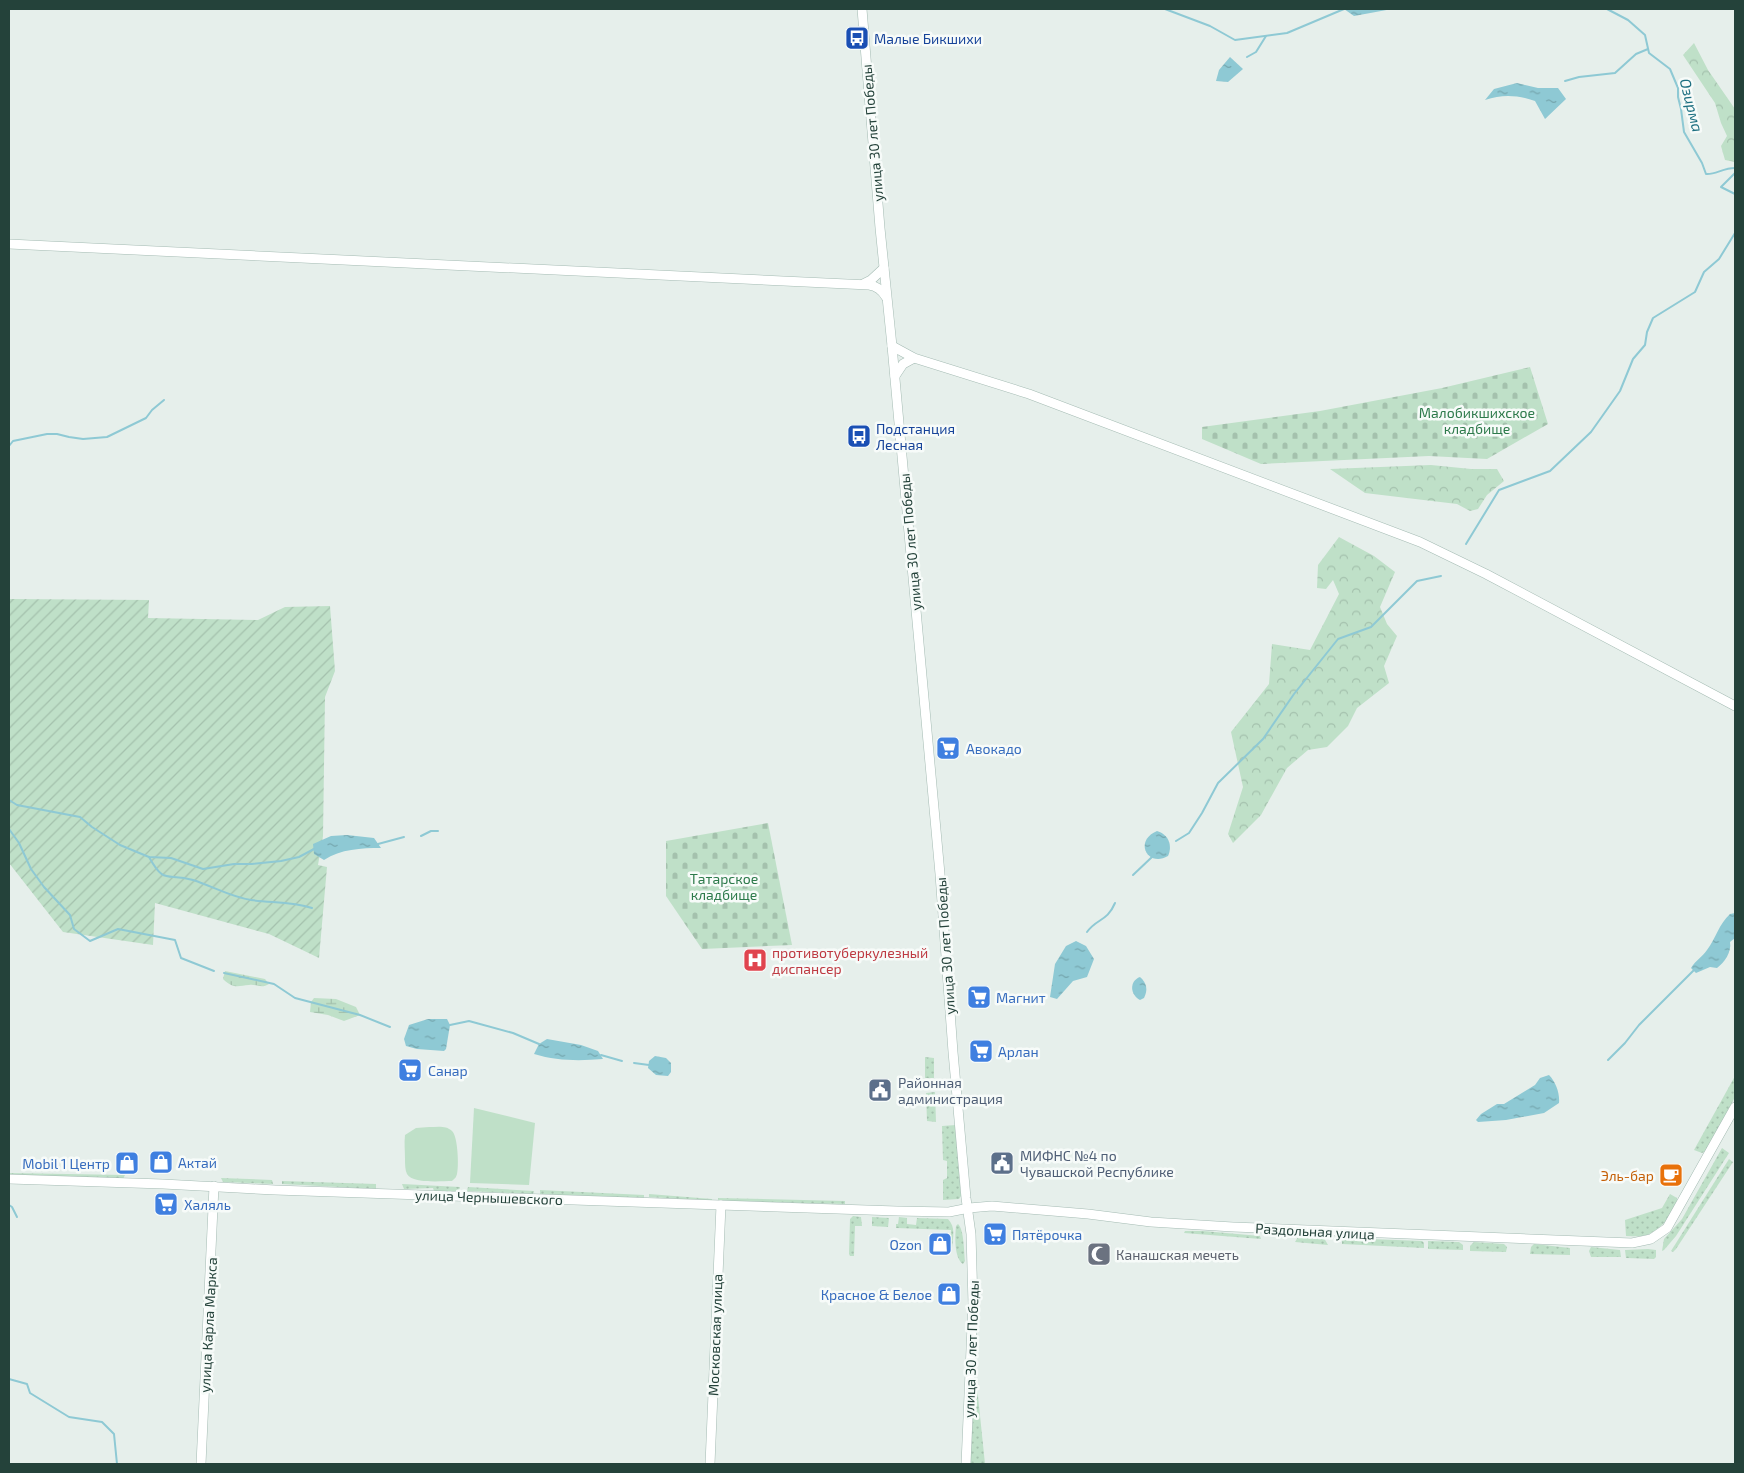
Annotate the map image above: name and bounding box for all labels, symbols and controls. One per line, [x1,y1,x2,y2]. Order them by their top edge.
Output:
bus stop icon: Малые Бикшихи [844,25,870,51]
place label: Малые Бикшихи [874,30,982,47]
street label: улица 30 лет Победы [858,64,886,202]
water label: Озирма [1677,76,1707,134]
park label: Малобикшихское кладбище [1419,404,1535,437]
place label: Подстанция Лесная [876,420,955,453]
bus stop icon: Подстанция Лесная [846,423,872,449]
street label: улица 30 лет Победы [896,473,924,611]
supermarket icon: Авокадо [935,735,961,761]
place label: Авокадо [966,740,1022,757]
park label: Татарское кладбище [690,870,758,903]
street label: улица 30 лет Победы [932,877,958,1015]
place label: противотуберкулезный диспансер [772,944,928,977]
hospital icon: противотуберкулезный диспансер [742,947,768,973]
supermarket icon: Магнит [966,984,992,1010]
place label: Магнит [996,989,1046,1006]
supermarket icon: Арлан [968,1038,994,1064]
place label: Арлан [998,1043,1039,1060]
supermarket icon: Санар [397,1057,423,1083]
place label: Санар [428,1062,468,1079]
place label: Районная администрация [898,1074,1003,1107]
public building icon: Районная администрация [867,1077,893,1103]
place label: МИФНС №4 по Чувашской Республике [1020,1147,1174,1180]
shop icon: Актай [148,1149,174,1175]
shop icon: Mobil 1 Центр [114,1150,140,1176]
public building icon: МИФНС №4 по Чувашской Республике [989,1150,1015,1176]
place label: Актай [178,1154,217,1171]
place label: Mobil 1 Центр [22,1155,110,1172]
cafe icon: Эль-бар [1658,1162,1684,1188]
place label: Эль-бар [1601,1167,1654,1184]
street label: улица Чернышевского [415,1186,563,1208]
supermarket icon: Халяль [153,1191,179,1217]
place label: Халяль [184,1196,231,1213]
street label: Раздольная улица [1255,1219,1375,1243]
supermarket icon: Пятёрочка [982,1221,1008,1247]
place label: Пятёрочка [1012,1226,1082,1243]
shop icon: Ozon [927,1231,953,1257]
place label: Ozon [889,1236,922,1253]
mosque icon: Канашская мечеть [1086,1241,1112,1267]
place label: Канашская мечеть [1116,1246,1239,1263]
street label: улица Карла Маркса [196,1257,220,1393]
street label: Московская улица [704,1274,726,1396]
street label: улица 30 лет Победы [960,1280,982,1418]
shop icon: Красное & Белое [936,1281,962,1307]
place label: Красное & Белое [821,1286,932,1303]

